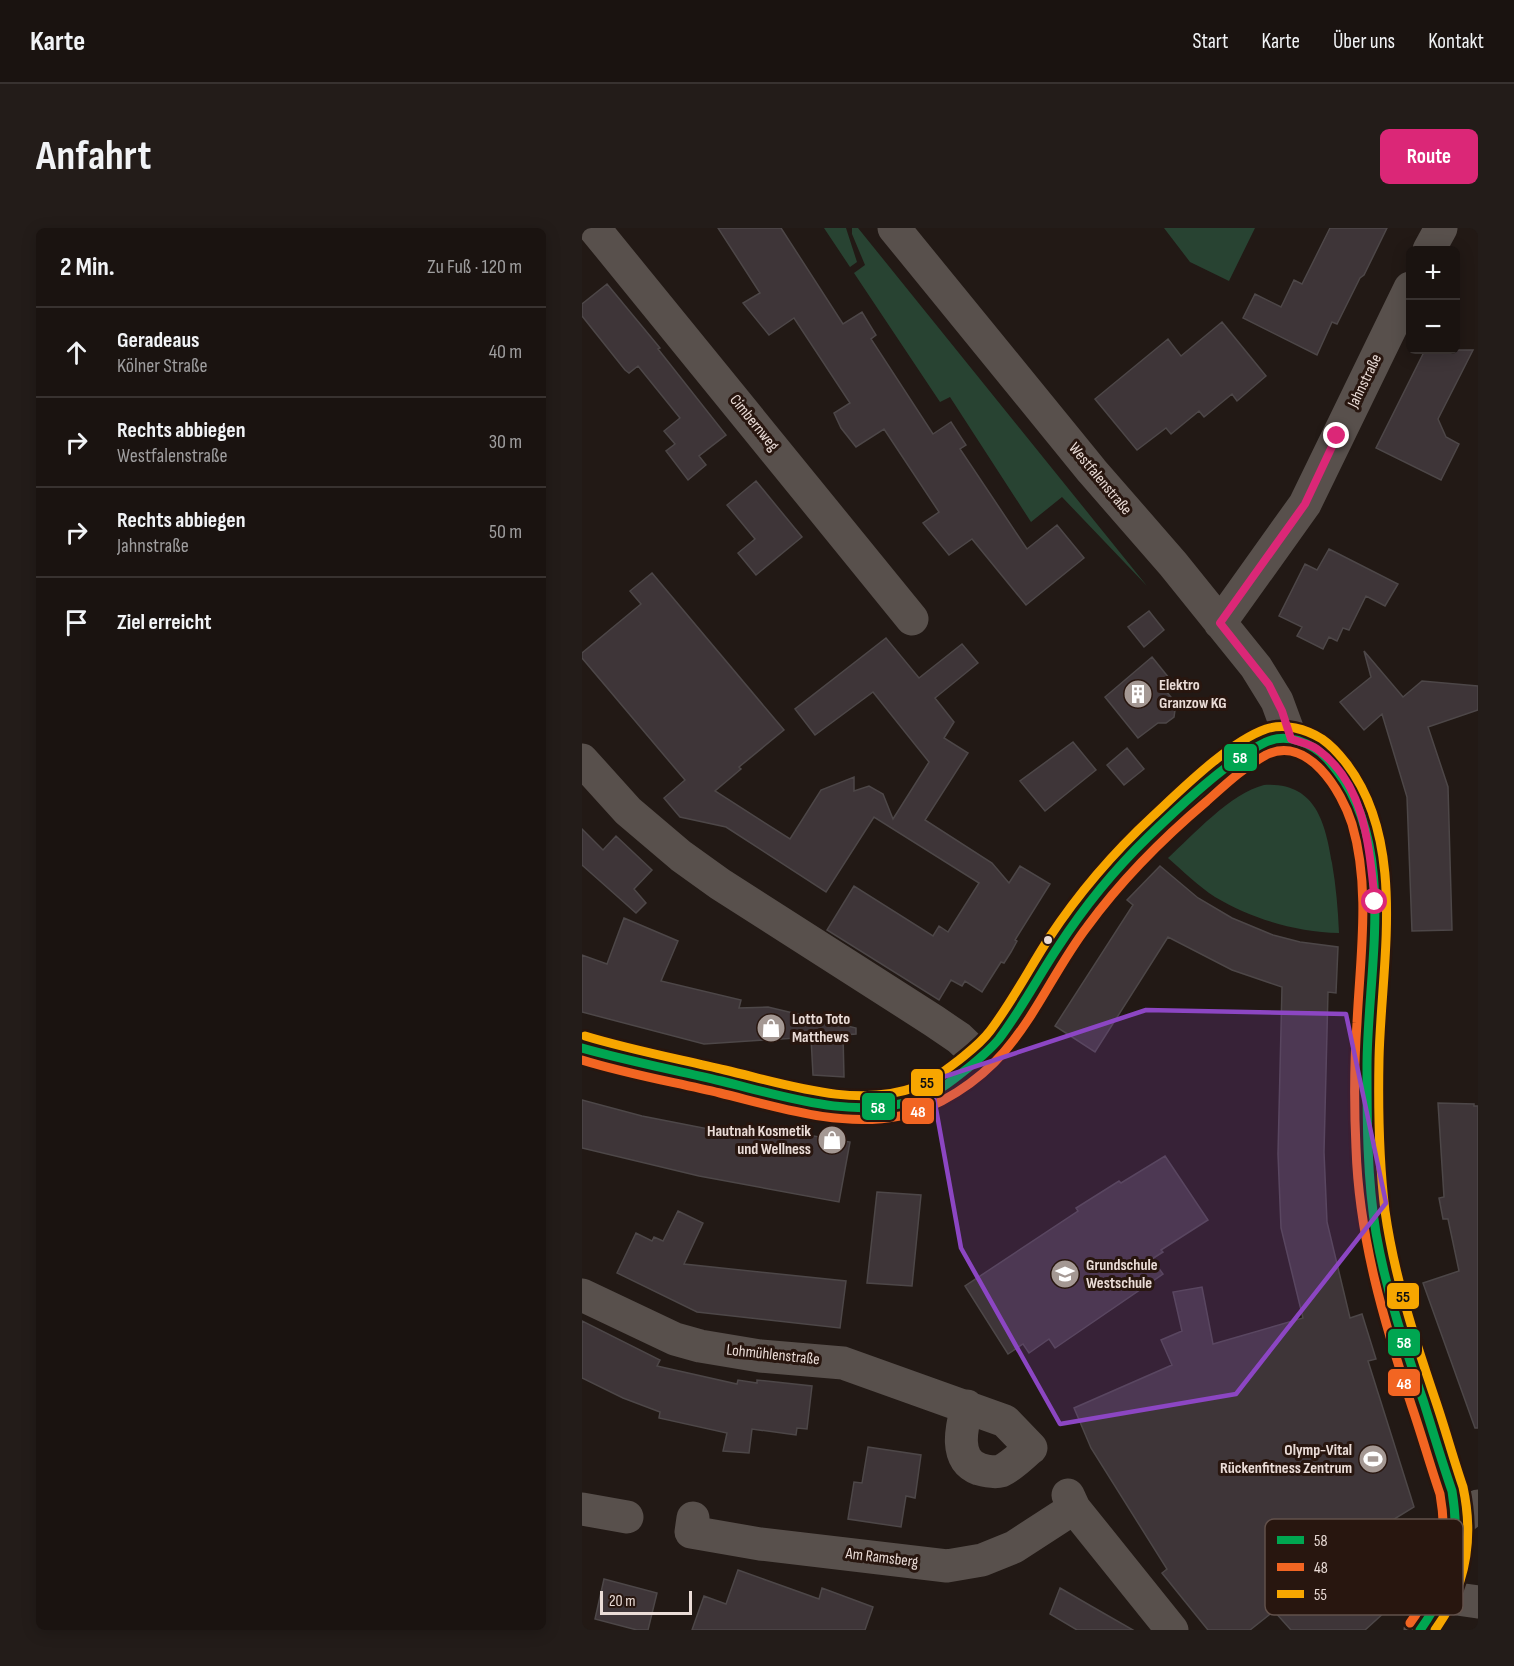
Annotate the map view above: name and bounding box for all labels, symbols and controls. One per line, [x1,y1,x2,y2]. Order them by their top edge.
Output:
text: Karte [30,25,85,58]
text: Start [1192,29,1229,54]
text: Karte [1262,29,1300,54]
text: Über uns [1333,29,1395,54]
text: Kontakt [1428,29,1484,54]
button: Route [1380,129,1478,184]
text: Anfahrt [36,131,151,182]
map controls [1406,246,1460,354]
button: + [1406,246,1460,300]
text: 2 Min. [60,252,115,283]
text: Zu Fuß · 120 m [427,255,522,279]
button: − [1406,300,1460,354]
text: Geradeaus [117,327,200,354]
icon: ahead [60,336,93,369]
text: 40 m [489,340,522,364]
street label: Jahnstraße [1343,351,1386,412]
text: Kölner Straße [117,354,207,378]
street label: Cimbernweg [725,391,783,455]
text: Rechts abbiegen [117,417,246,444]
route end [1323,422,1349,448]
icon: right [60,426,93,459]
text: 30 m [489,430,522,454]
street label: Westfalenstraße [1064,439,1136,519]
text: Westfalenstraße [117,444,227,468]
text: Rechts abbiegen [117,507,246,534]
icon: right [60,516,93,549]
text: 50 m [489,520,522,544]
text: Jahnstraße [117,534,189,558]
icon: arrive [60,606,93,639]
text: Ziel erreicht [117,609,212,636]
place label: Elektro Granzow KG [1159,676,1227,713]
building icon: Elektro Granzow KG [1122,678,1154,710]
line badge: 58 [1223,743,1258,772]
text: 58 [1233,749,1248,768]
route start [1361,888,1387,914]
unlabelled marker [1042,934,1054,946]
place label: Lotto Toto Matthews [792,1010,850,1047]
shop icon: Lotto Toto Matthews [755,1012,787,1044]
line badge: 55 [910,1068,944,1097]
text: 55 [920,1074,934,1093]
line badge: 58 [861,1092,896,1121]
line badge: 48 [901,1097,935,1125]
text: 58 [871,1099,886,1118]
text: 48 [910,1103,926,1122]
place label: Hautnah Kosmetik und Wellness [707,1122,811,1159]
shop icon: Hautnah Kosmetik und Wellness [816,1124,848,1156]
place label: Grundschule Westschule [1086,1256,1158,1293]
school or university icon: Grundschule Westschule [1049,1258,1081,1290]
line badge: 55 [1386,1282,1420,1310]
text: 55 [1396,1288,1410,1307]
line badge: 58 [1387,1328,1421,1357]
text: 58 [1397,1334,1412,1353]
street label: Lohmühlenstraße [725,1341,821,1369]
line badge: 48 [1387,1368,1421,1397]
text: 48 [1396,1375,1412,1394]
place label: Olymp-Vital Rückenfitness Zentrum [1220,1441,1352,1478]
sports icon: Olymp-Vital Rückenfitness Zentrum [1357,1443,1389,1475]
legend [1265,1519,1463,1615]
text: 58 [1314,1532,1327,1551]
street label: Am Ramsberg [844,1544,919,1572]
text: 48 [1314,1559,1328,1578]
text: 55 [1314,1586,1327,1605]
scale bar [600,1588,692,1616]
text: 20 m [609,1592,636,1611]

